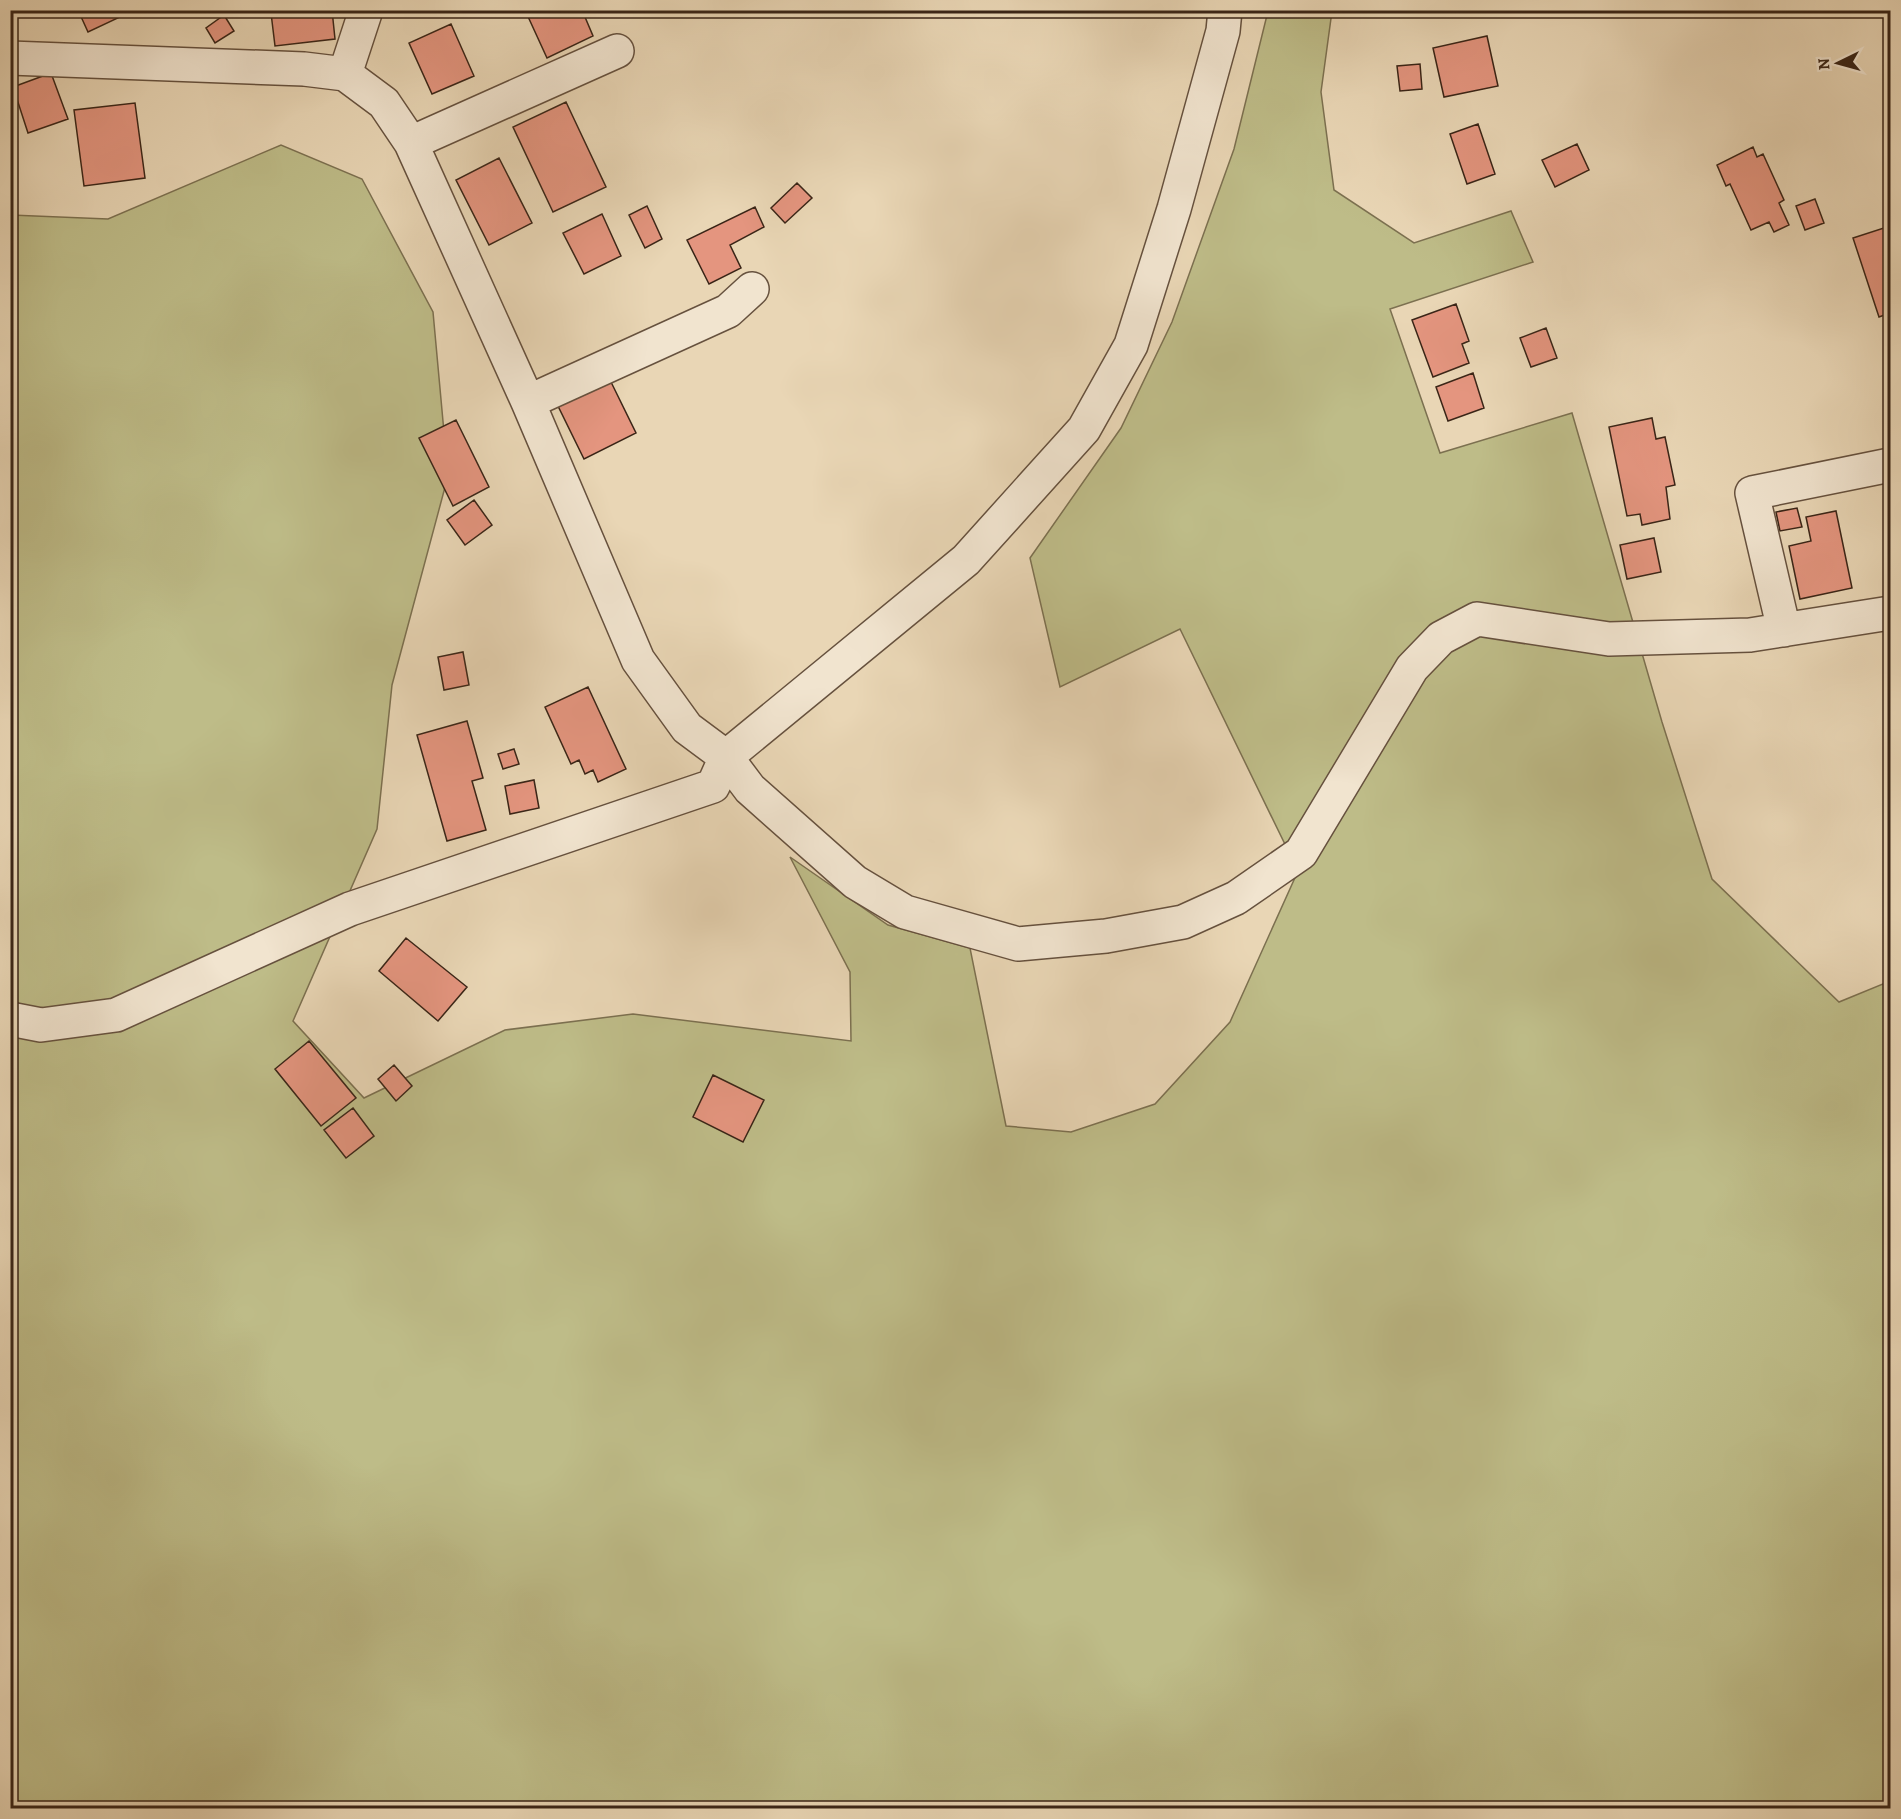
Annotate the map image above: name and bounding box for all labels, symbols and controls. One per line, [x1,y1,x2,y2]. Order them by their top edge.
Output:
north arrow [1808,33,1868,93]
text: N [1813,57,1836,71]

